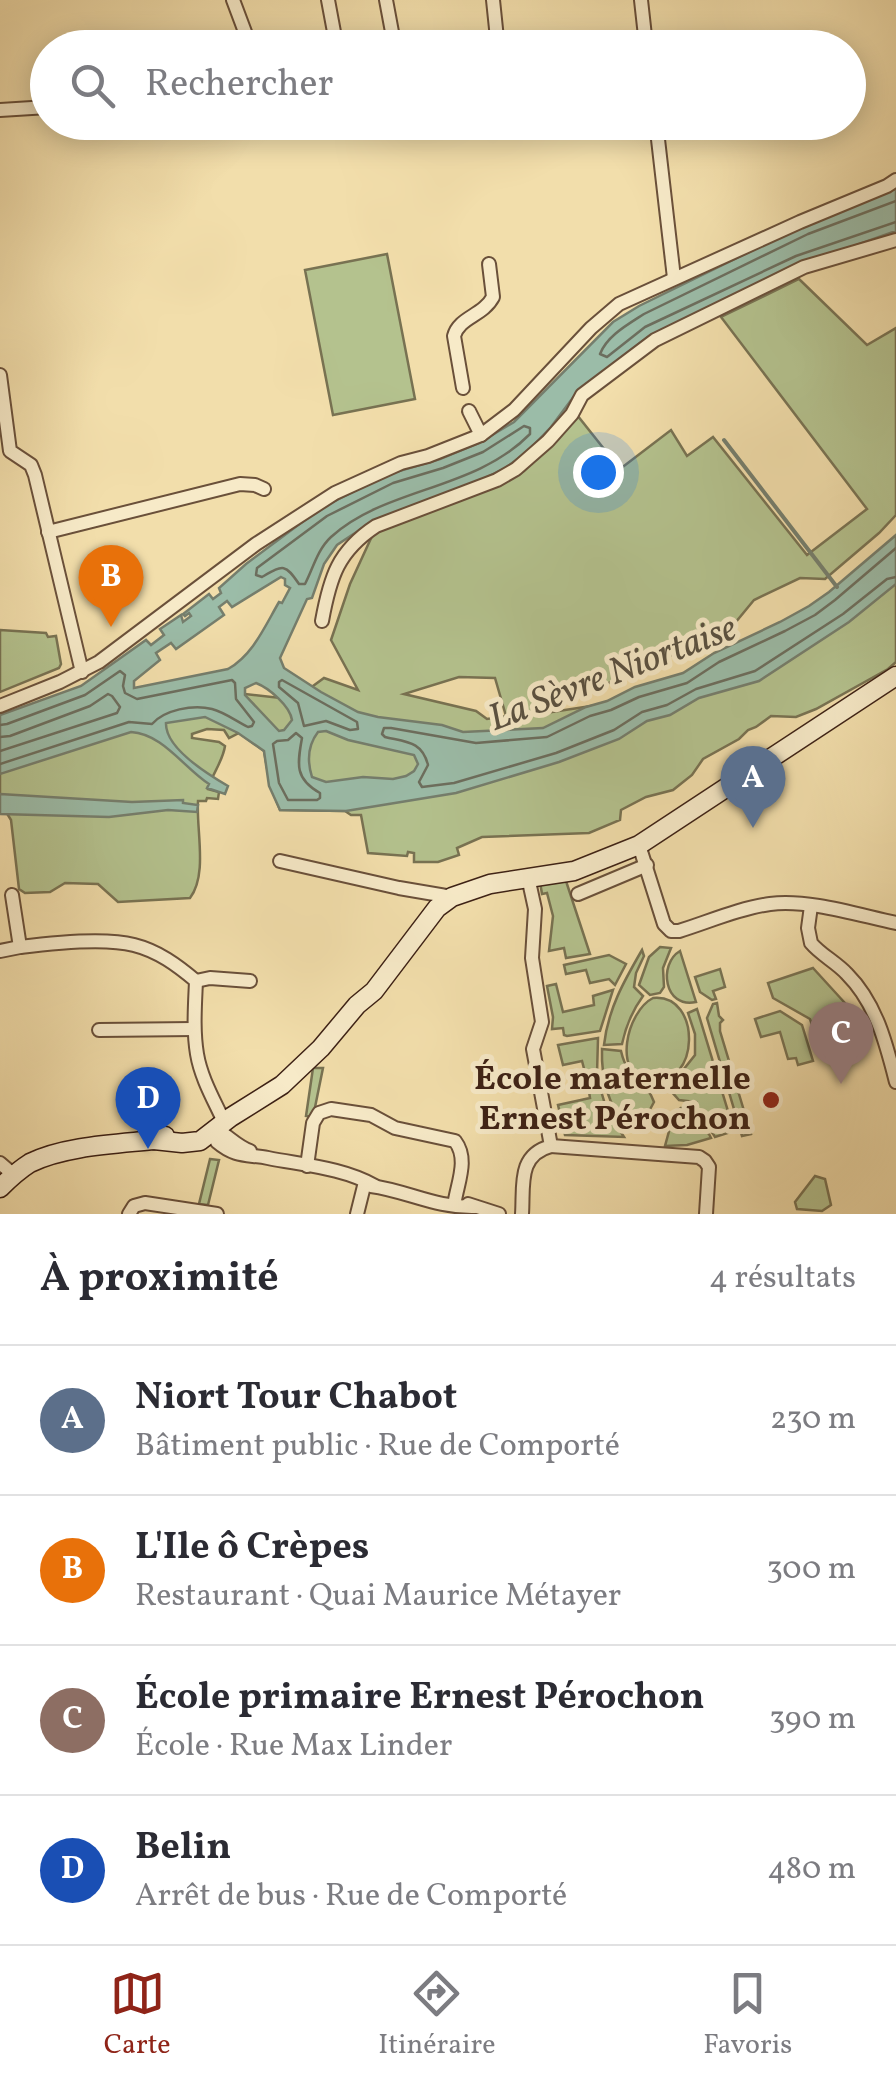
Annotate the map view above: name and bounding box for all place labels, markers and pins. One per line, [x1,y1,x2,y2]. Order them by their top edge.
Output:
pin: B [78,544,144,627]
pin: A [720,746,786,828]
pin: C [808,1002,874,1084]
place label: École maternelle Ernest Pérochon [474,1056,751,1144]
pin: D [116,1066,180,1149]
marker: École maternelle Ernest Pérochon [760,1089,782,1111]

